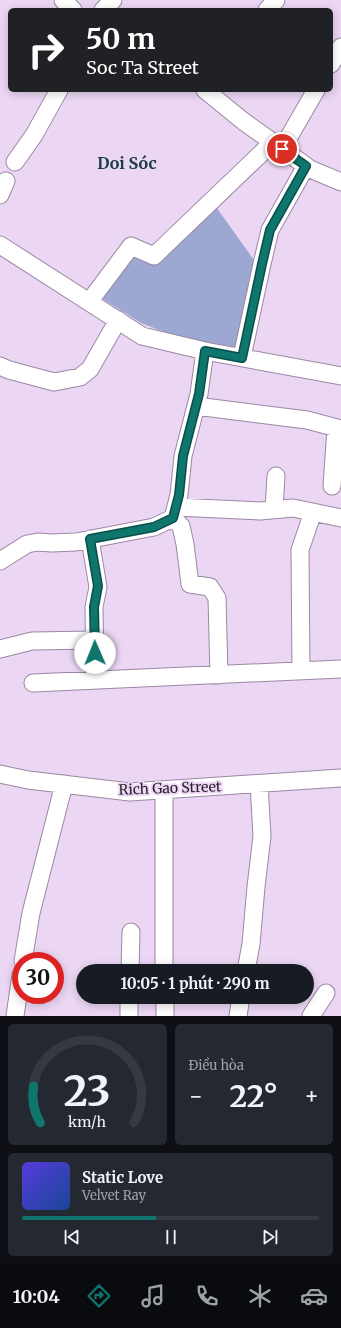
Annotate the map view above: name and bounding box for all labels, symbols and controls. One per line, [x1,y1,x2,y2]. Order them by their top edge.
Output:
text: 50 m [86,21,155,57]
icon: right [20,24,72,76]
text: Soc Ta Street [86,56,199,79]
pin [265,132,299,166]
icon: arrive [271,138,293,160]
district label: Doi Sóc [97,153,157,173]
position arrow [74,632,116,674]
street label: Rich Gao Street [118,777,222,799]
speed limit sign: 30 [12,952,64,1004]
text: 10:05 · 1 phút · 290 m [121,974,270,993]
text: Điều hòa [189,1057,244,1074]
text: 23 [64,1064,111,1116]
text: 22° [229,1077,278,1115]
text: − [189,1082,203,1110]
text: + [304,1082,319,1110]
text: km/h [68,1112,107,1130]
text: Static Love [82,1168,163,1187]
text: Velvet Ray [82,1187,146,1204]
icon: previous [61,1226,83,1248]
icon: pause [160,1226,182,1248]
icon: next [259,1226,281,1248]
icon: directions [85,1282,113,1310]
icon: music [139,1282,167,1310]
icon: phone [193,1282,221,1310]
icon: climate [246,1282,274,1310]
icon: car [300,1282,328,1310]
text: 10:04 [13,1285,60,1308]

